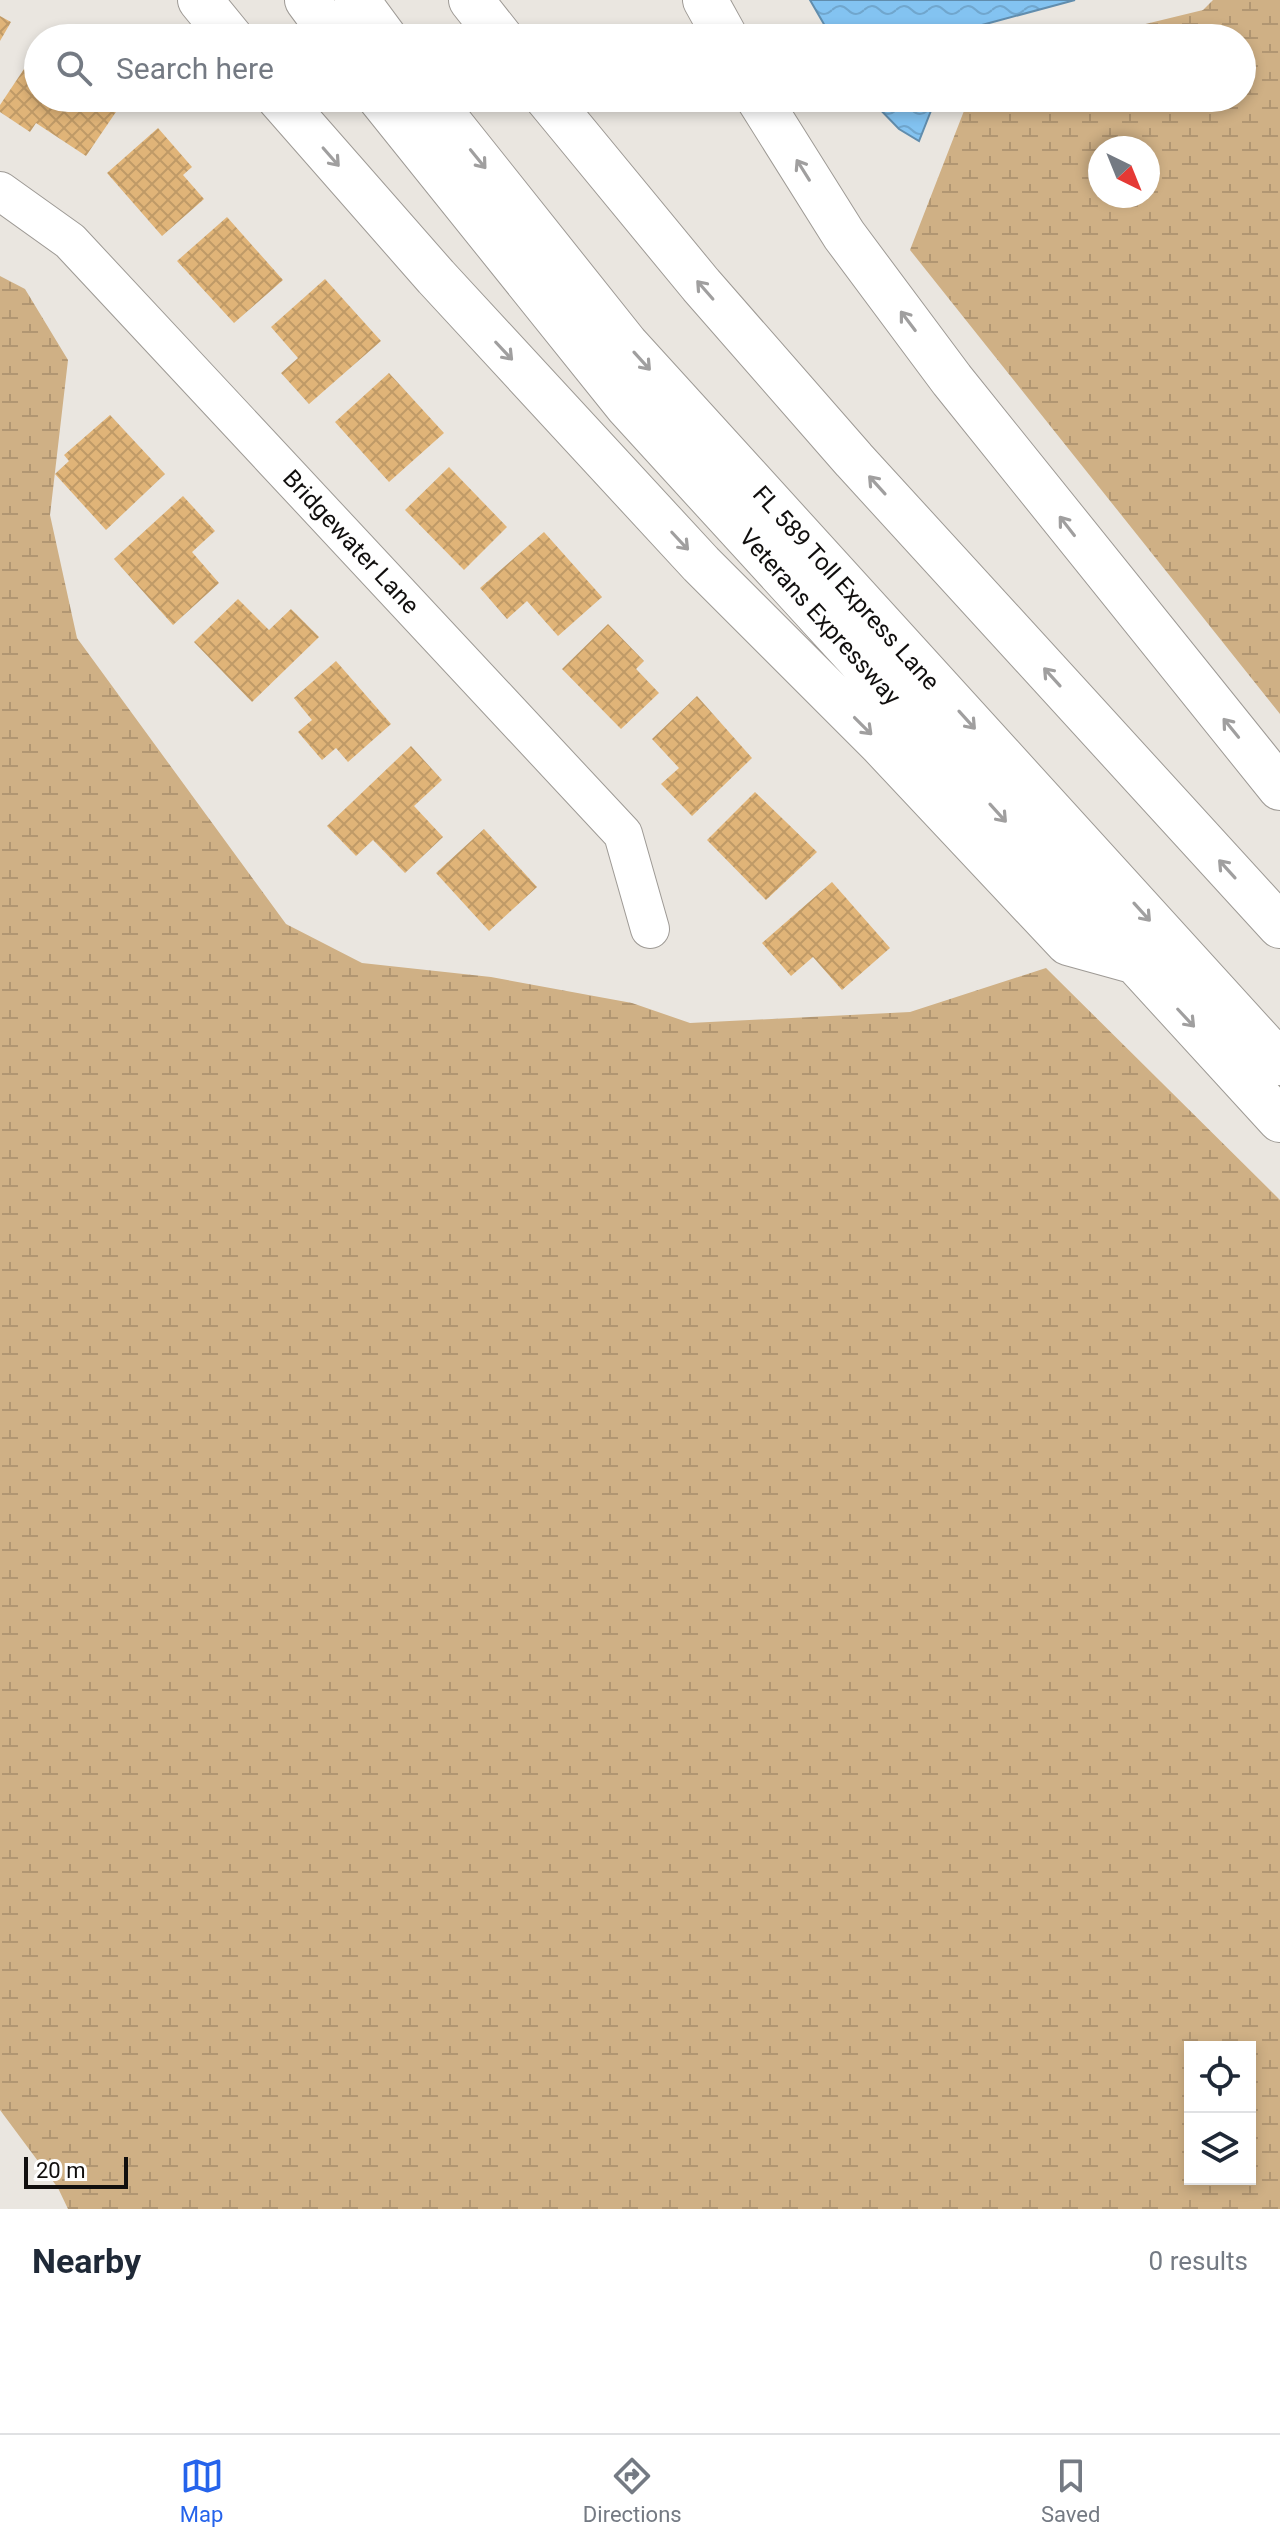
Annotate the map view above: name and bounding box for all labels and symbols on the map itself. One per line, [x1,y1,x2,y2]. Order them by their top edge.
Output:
north arrow [1088,136,1160,208]
one-way arrow [321,146,339,166]
one-way arrow [469,148,487,169]
one-way arrow [794,159,811,181]
one-way arrow [696,280,714,300]
one-way arrow [899,310,916,332]
one-way arrow [494,341,513,361]
one-way arrow [633,351,651,371]
street label: Bridgewater Lane [277,464,425,620]
one-way arrow [867,475,886,495]
street label: FL 589 Toll Express Lane [747,480,945,696]
one-way arrow [1058,516,1076,537]
street label: Veterans Expressway [734,523,907,711]
one-way arrow [671,531,689,551]
one-way arrow [1044,667,1062,687]
one-way arrow [957,710,976,730]
one-way arrow [853,717,873,736]
one-way arrow [1222,718,1240,739]
one-way arrow [989,803,1008,823]
one-way arrow [1219,859,1237,879]
one-way arrow [1133,902,1152,922]
one-way arrow [1177,1008,1196,1028]
scale bar [24,2153,128,2189]

